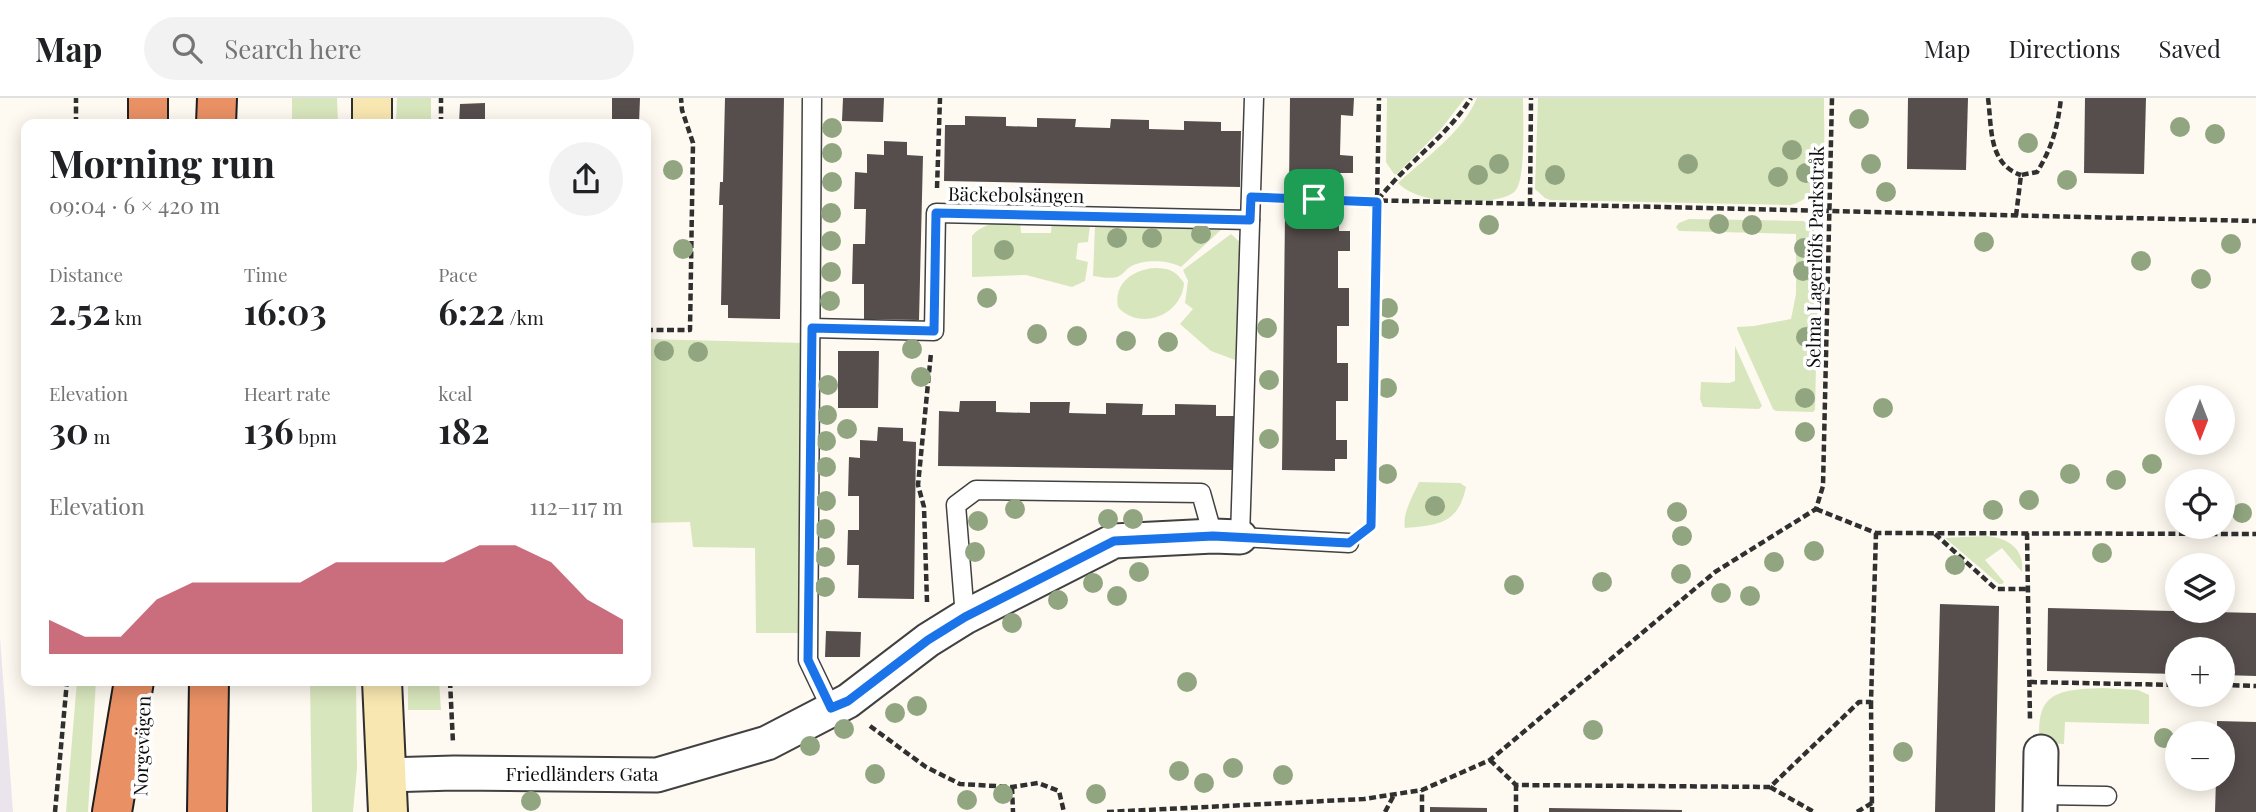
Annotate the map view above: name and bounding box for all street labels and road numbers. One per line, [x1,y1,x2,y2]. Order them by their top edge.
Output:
street label: Selma Lagerlöfs Parkstråk [1799,145,1829,368]
street label: Bäckebolsängen [948,180,1085,208]
street label: Norgevägen [126,695,156,797]
street label: Friedländers Gata [506,760,659,786]

